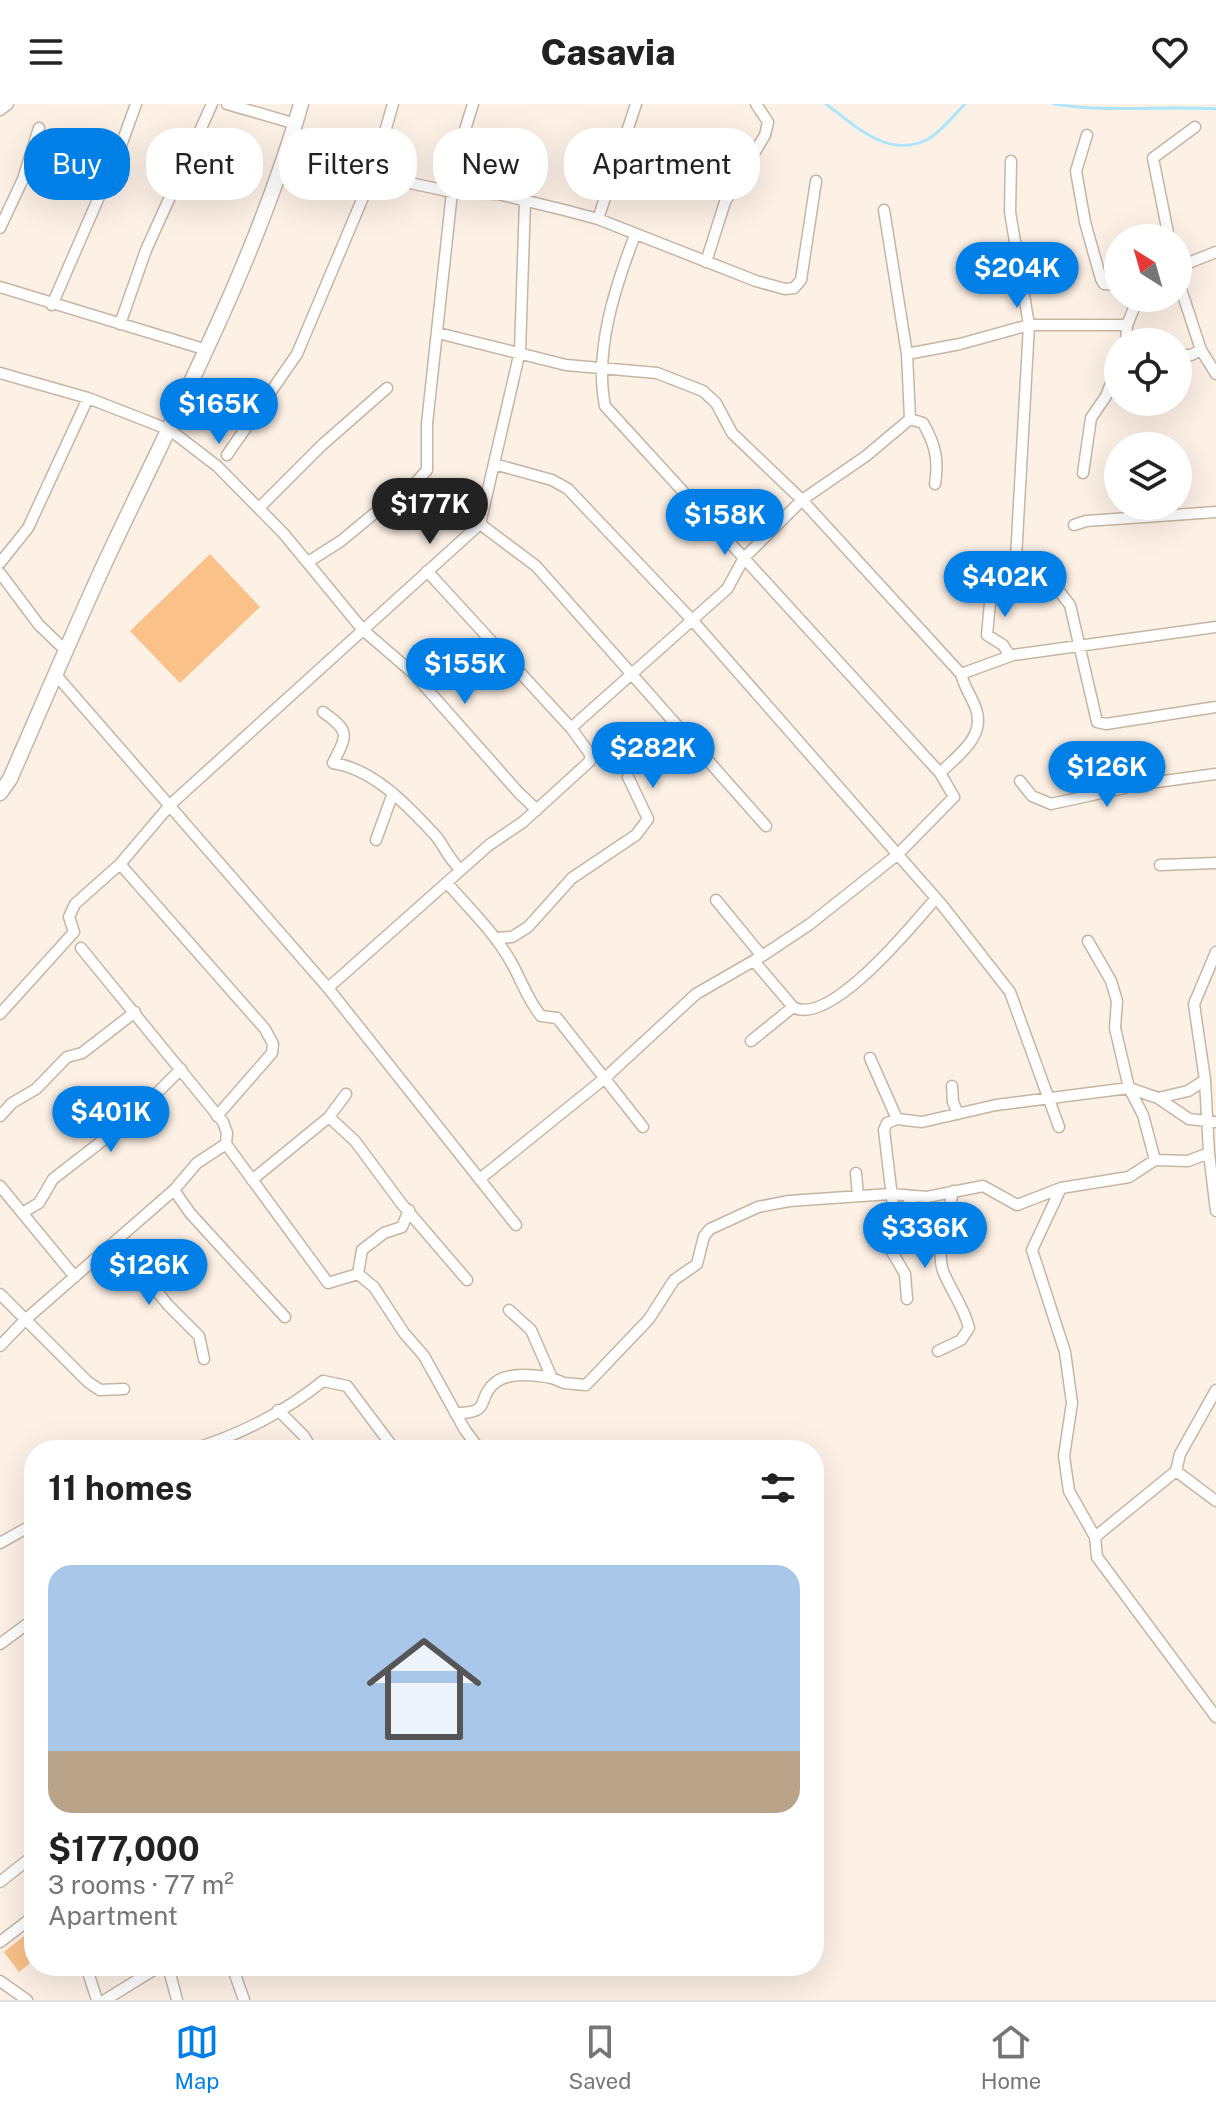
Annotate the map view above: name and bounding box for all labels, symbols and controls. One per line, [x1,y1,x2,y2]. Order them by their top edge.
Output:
icon: menu [24,30,68,74]
icon: heart [1148,30,1192,74]
text: Casavia [540,31,676,73]
chip: Buy [24,128,130,200]
chip: Rent [146,128,263,200]
chip: Filters [279,128,417,200]
chip: New [433,128,548,200]
chip: Apartment [564,128,760,200]
north arrow [1104,224,1192,312]
map controls [1104,224,1192,520]
pin: $204K [961,242,1073,310]
text: $204K [974,252,1060,283]
button: locate [1104,328,1192,416]
pin: $165K [163,378,275,446]
text: $165K [178,388,260,419]
button: layers [1104,432,1192,520]
pin: $177K [374,478,486,546]
text: $177K [390,488,470,519]
pin: $158K [669,489,781,557]
text: $158K [684,499,766,530]
pin: $402K [949,551,1061,619]
text: $402K [962,561,1048,592]
pin: $155K [409,638,521,706]
text: $155K [424,648,506,679]
pin: $282K [597,722,709,790]
text: $282K [610,732,696,763]
pin: $126K [1051,741,1163,809]
text: $126K [1066,751,1148,782]
pin: $401K [55,1086,167,1154]
text: $401K [70,1096,152,1127]
pin: $336K [869,1202,981,1270]
text: $336K [881,1212,969,1243]
pin: $126K [93,1239,205,1307]
text: $126K [108,1249,190,1280]
icon: filters [756,1466,800,1510]
text: 11 homes [48,1468,192,1508]
icon: home [352,1617,496,1761]
text: $177,000 [48,1829,200,1869]
text: 3 rooms · 77 m² [48,1869,234,1900]
text: Apartment [48,1900,178,1931]
tab: Map [175,2020,219,2094]
tab: Saved [569,2020,631,2094]
tab: Home [981,2020,1041,2094]

